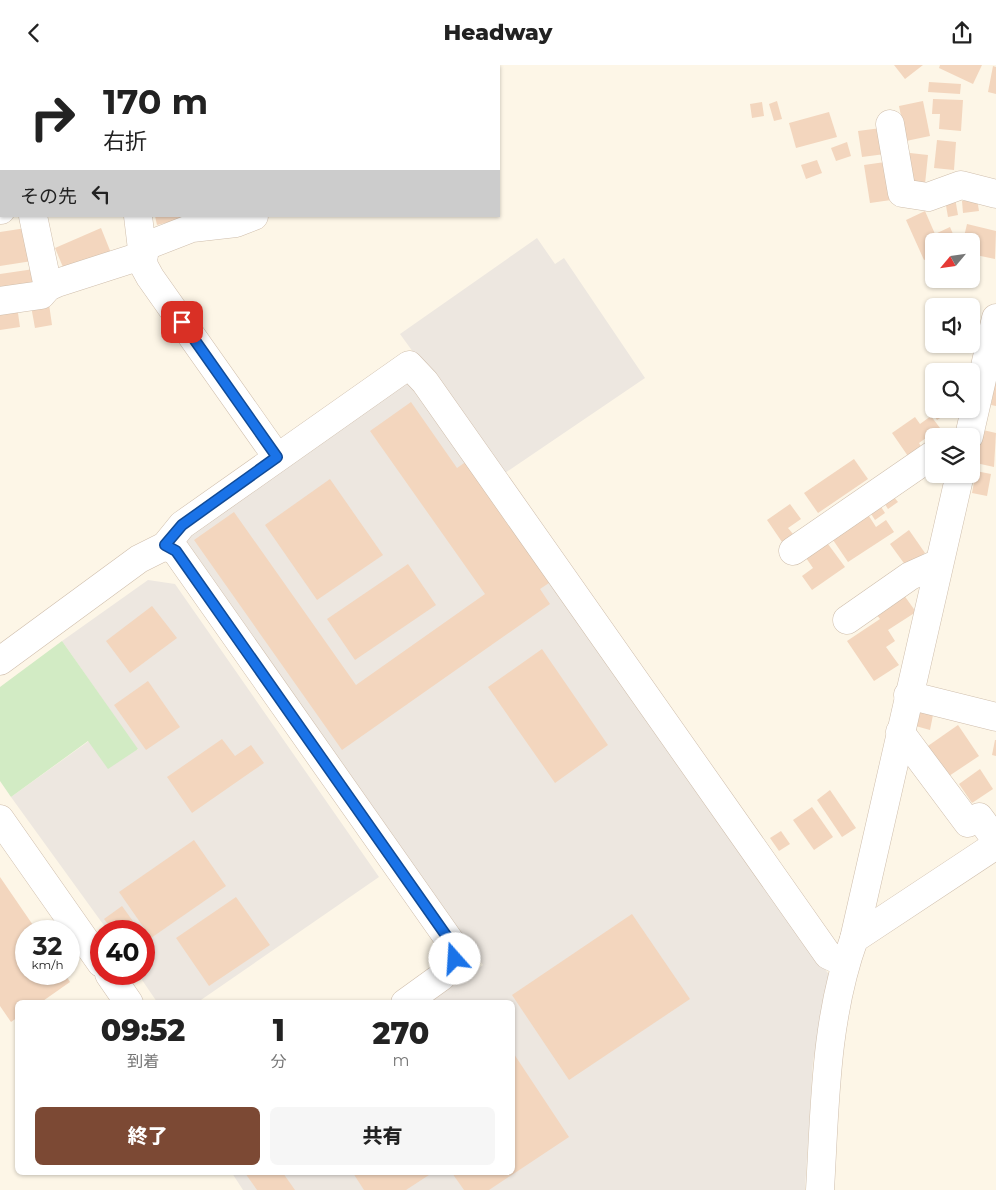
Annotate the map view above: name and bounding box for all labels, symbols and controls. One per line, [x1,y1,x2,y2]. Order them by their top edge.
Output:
icon: back [20,19,48,47]
text: Headway [444,19,552,46]
icon: share [948,19,976,47]
text: 170 m [103,80,208,123]
icon: right [20,85,85,150]
text: 右折 [103,128,147,155]
icon: left [87,180,115,208]
text: その先 [20,185,77,208]
north arrow [925,233,980,287]
map controls [925,233,980,483]
button: sound [925,298,980,353]
pin [161,301,203,343]
icon: arrive [168,308,196,336]
button: search [925,363,980,418]
button: layers [925,428,980,483]
speed limit sign: 40 [90,920,155,985]
text: 32 [33,931,62,961]
position arrow [428,932,480,984]
text: km/h [31,957,64,972]
text: 09:52 [101,1012,185,1049]
text: 1 [273,1012,285,1049]
text: 270 [372,1015,429,1052]
text: m [392,1051,409,1070]
text: 到着 [127,1052,159,1071]
text: 分 [271,1052,287,1071]
button: 終了 [35,1107,260,1165]
button: 共有 [270,1107,495,1165]

